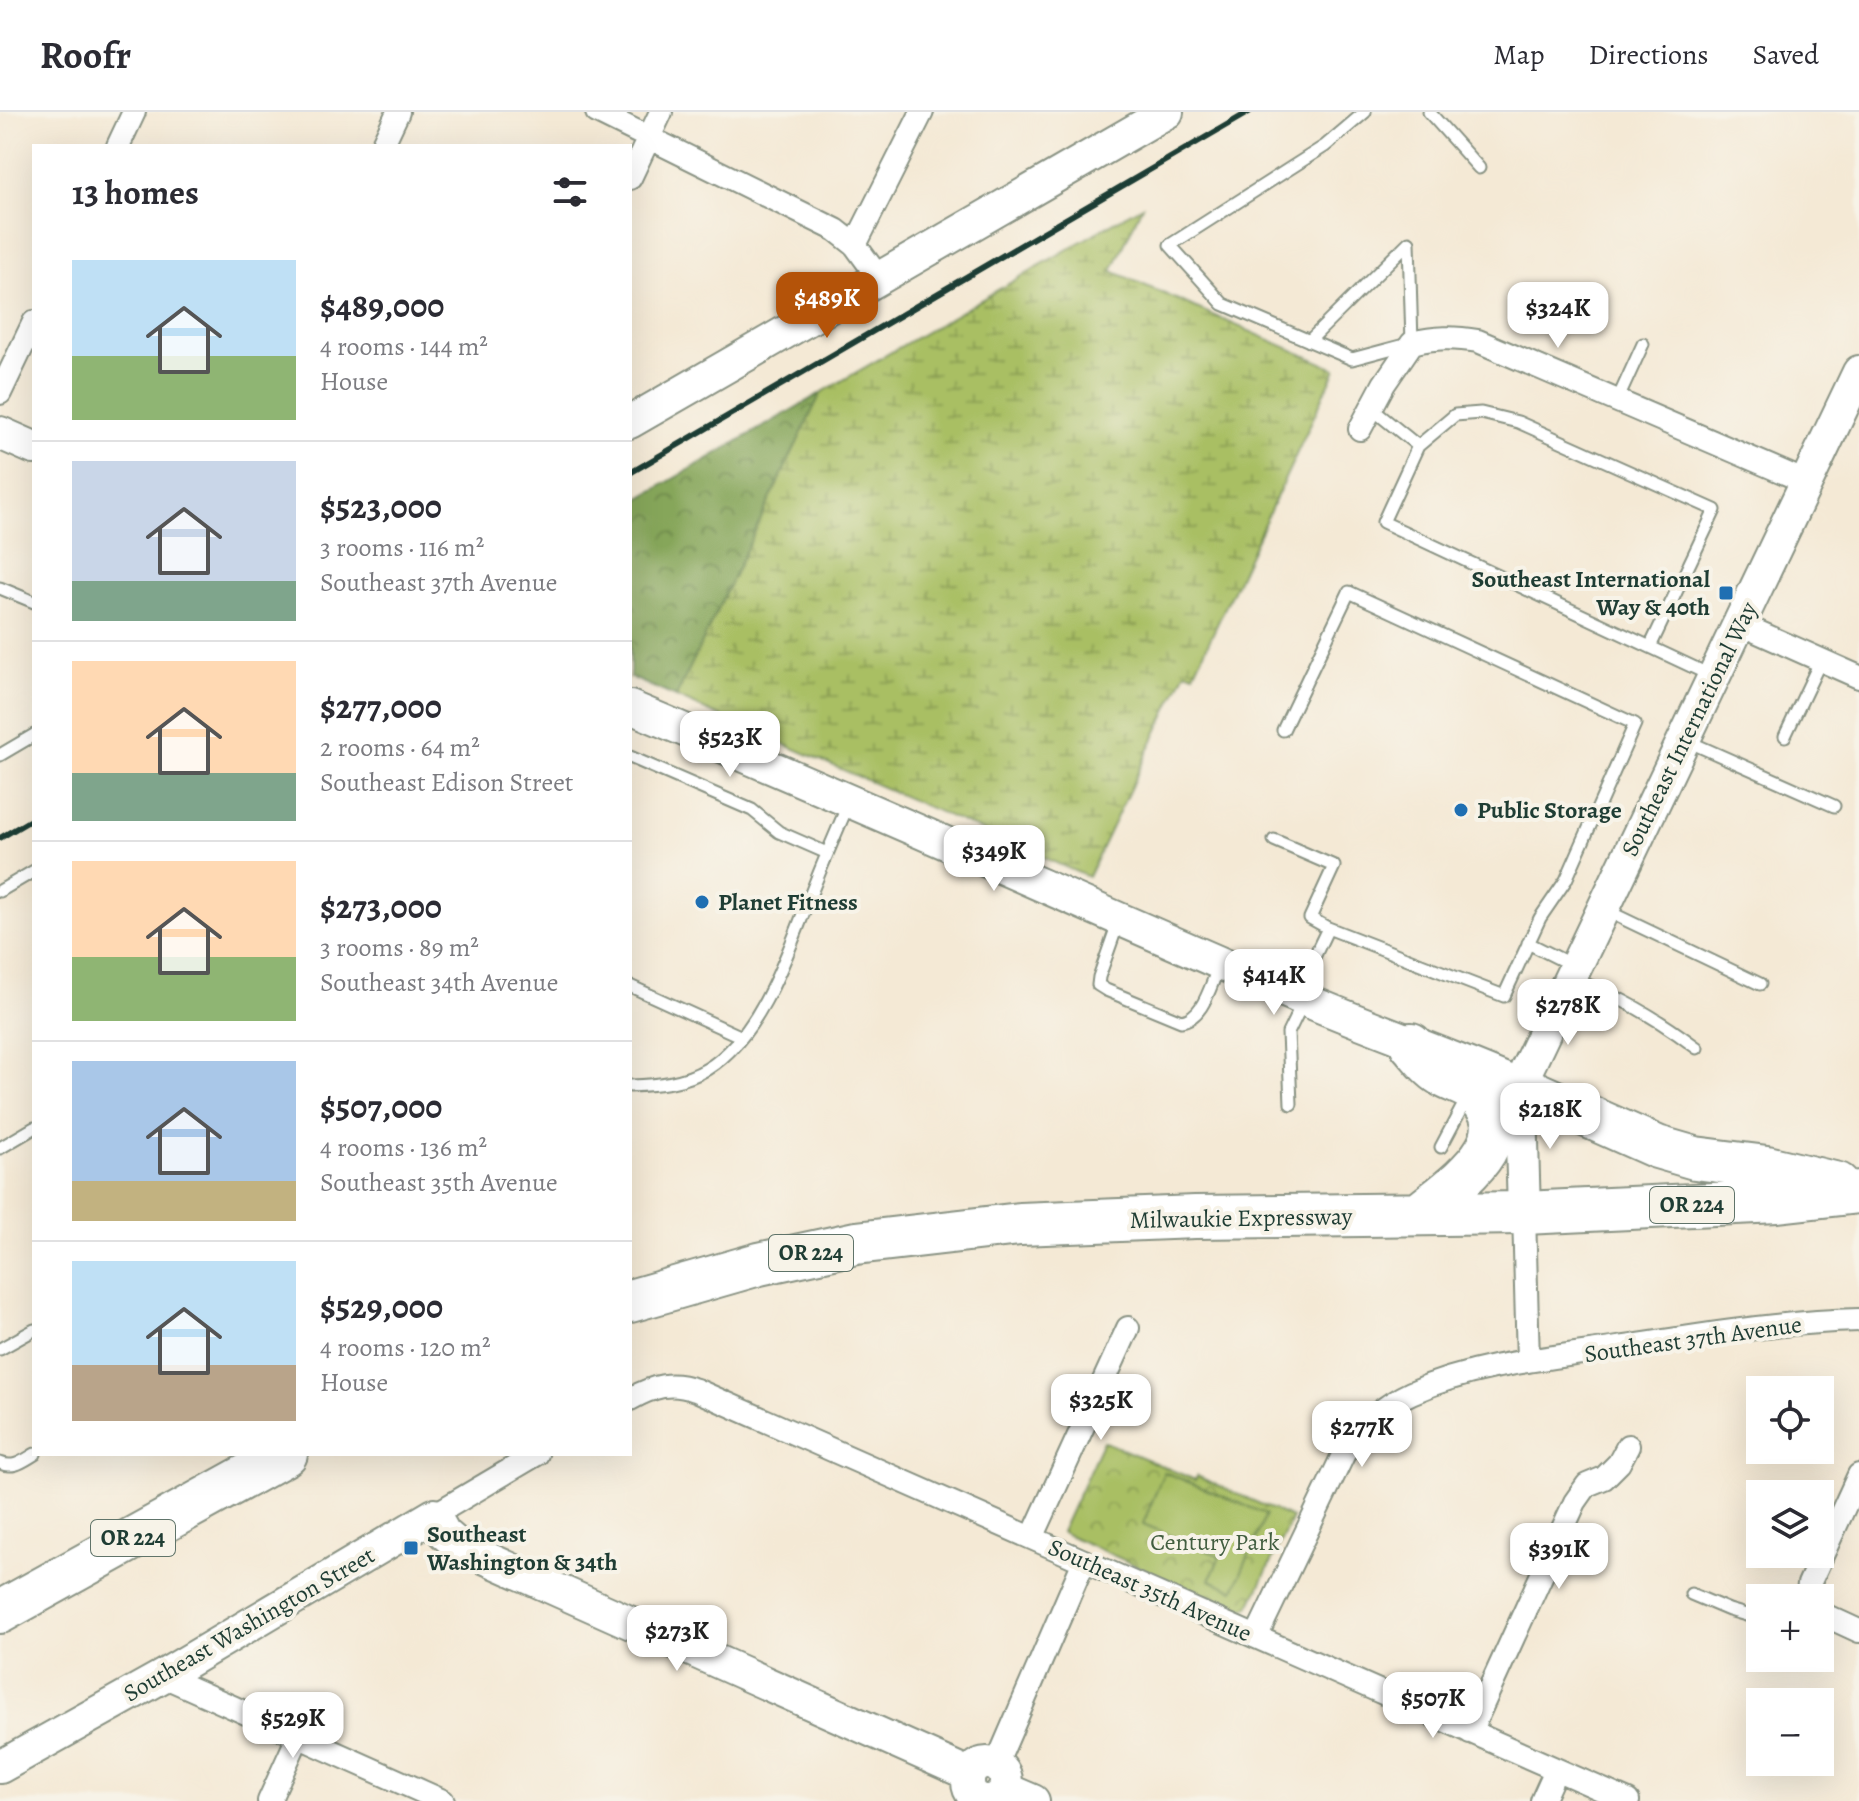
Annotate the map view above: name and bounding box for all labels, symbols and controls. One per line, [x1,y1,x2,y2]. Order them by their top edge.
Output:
text: Roofr [40,29,131,81]
text: Map [1493,36,1544,74]
text: Directions [1588,36,1709,74]
text: Saved [1753,36,1819,74]
text: 13 homes [72,169,199,216]
icon: filters [548,170,592,214]
pin: $489K [771,272,883,340]
text: $489K [794,280,860,315]
text: $489,000 [320,282,444,329]
pin: $324K [1502,282,1614,350]
text: $324K [1525,290,1591,325]
icon: home [136,292,232,388]
text: 4 rooms · 144 m² [320,329,488,364]
text: House [320,364,388,399]
text: $523,000 [320,483,442,530]
icon: home [136,493,232,589]
text: 3 rooms · 116 m² [320,530,484,565]
place label: Southeast International Way & 40th [1471,563,1711,623]
text: Southeast 37th Avenue [320,565,557,600]
marker: Southeast International Way & 40th [1717,584,1735,602]
street label: Southeast International Way [1613,596,1765,862]
text: $277,000 [320,683,442,730]
icon: home [136,693,232,789]
pin: $523K [674,711,786,779]
text: $523K [698,719,762,754]
text: 2 rooms · 64 m² [320,730,480,765]
text: Southeast Edison Street [320,765,573,800]
place label: Public Storage [1477,794,1622,826]
marker: Public Storage [1452,801,1470,819]
pin: $349K [938,825,1050,893]
text: $349K [962,833,1026,868]
text: $273,000 [320,883,442,930]
place label: Planet Fitness [718,886,858,918]
icon: home [136,893,232,989]
marker: Planet Fitness [693,893,711,911]
text: 3 rooms · 89 m² [320,930,479,965]
pin: $414K [1218,949,1330,1017]
text: $414K [1243,957,1305,992]
text: Southeast 34th Avenue [320,965,558,1000]
pin: $278K [1512,979,1624,1047]
text: $278K [1535,987,1601,1022]
text: $507,000 [320,1083,442,1130]
pin: $218K [1494,1083,1606,1151]
text: $218K [1518,1091,1582,1126]
icon: home [136,1093,232,1189]
text: 4 rooms · 136 m² [320,1130,487,1165]
text: Southeast 35th Avenue [320,1165,558,1200]
road number: OR 224 [1650,1187,1734,1223]
street label: Milwaukie Expressway [1129,1200,1353,1236]
road number: OR 224 [769,1235,853,1271]
text: $529,000 [320,1283,443,1330]
icon: home [136,1293,232,1389]
street label: Southeast 37th Avenue [1582,1308,1804,1370]
text: 4 rooms · 120 m² [320,1330,490,1365]
text: House [320,1365,388,1400]
pin: $325K [1045,1374,1157,1442]
map controls [1746,1376,1834,1776]
button: locate [1746,1376,1834,1464]
text: $325K [1069,1382,1133,1417]
pin: $277K [1306,1401,1418,1469]
text: $277K [1330,1409,1394,1444]
button: layers [1746,1480,1834,1568]
place label: Southeast Washington & 34th [426,1518,618,1578]
road number: OR 224 [91,1520,175,1556]
pin: $391K [1503,1523,1615,1591]
park label: Century Park [1150,1526,1280,1558]
street label: Southeast 35th Avenue [1043,1531,1257,1649]
text: $391K [1528,1531,1590,1566]
street label: Southeast Washington Street [118,1539,380,1709]
marker: Southeast Washington & 34th [402,1539,420,1557]
button: + [1746,1584,1834,1672]
pin: $273K [621,1605,733,1673]
text: $273K [645,1613,709,1648]
pin: $507K [1377,1672,1489,1740]
text: $507K [1401,1680,1465,1715]
button: − [1746,1688,1834,1776]
pin: $529K [237,1692,349,1760]
text: $529K [261,1700,325,1735]

